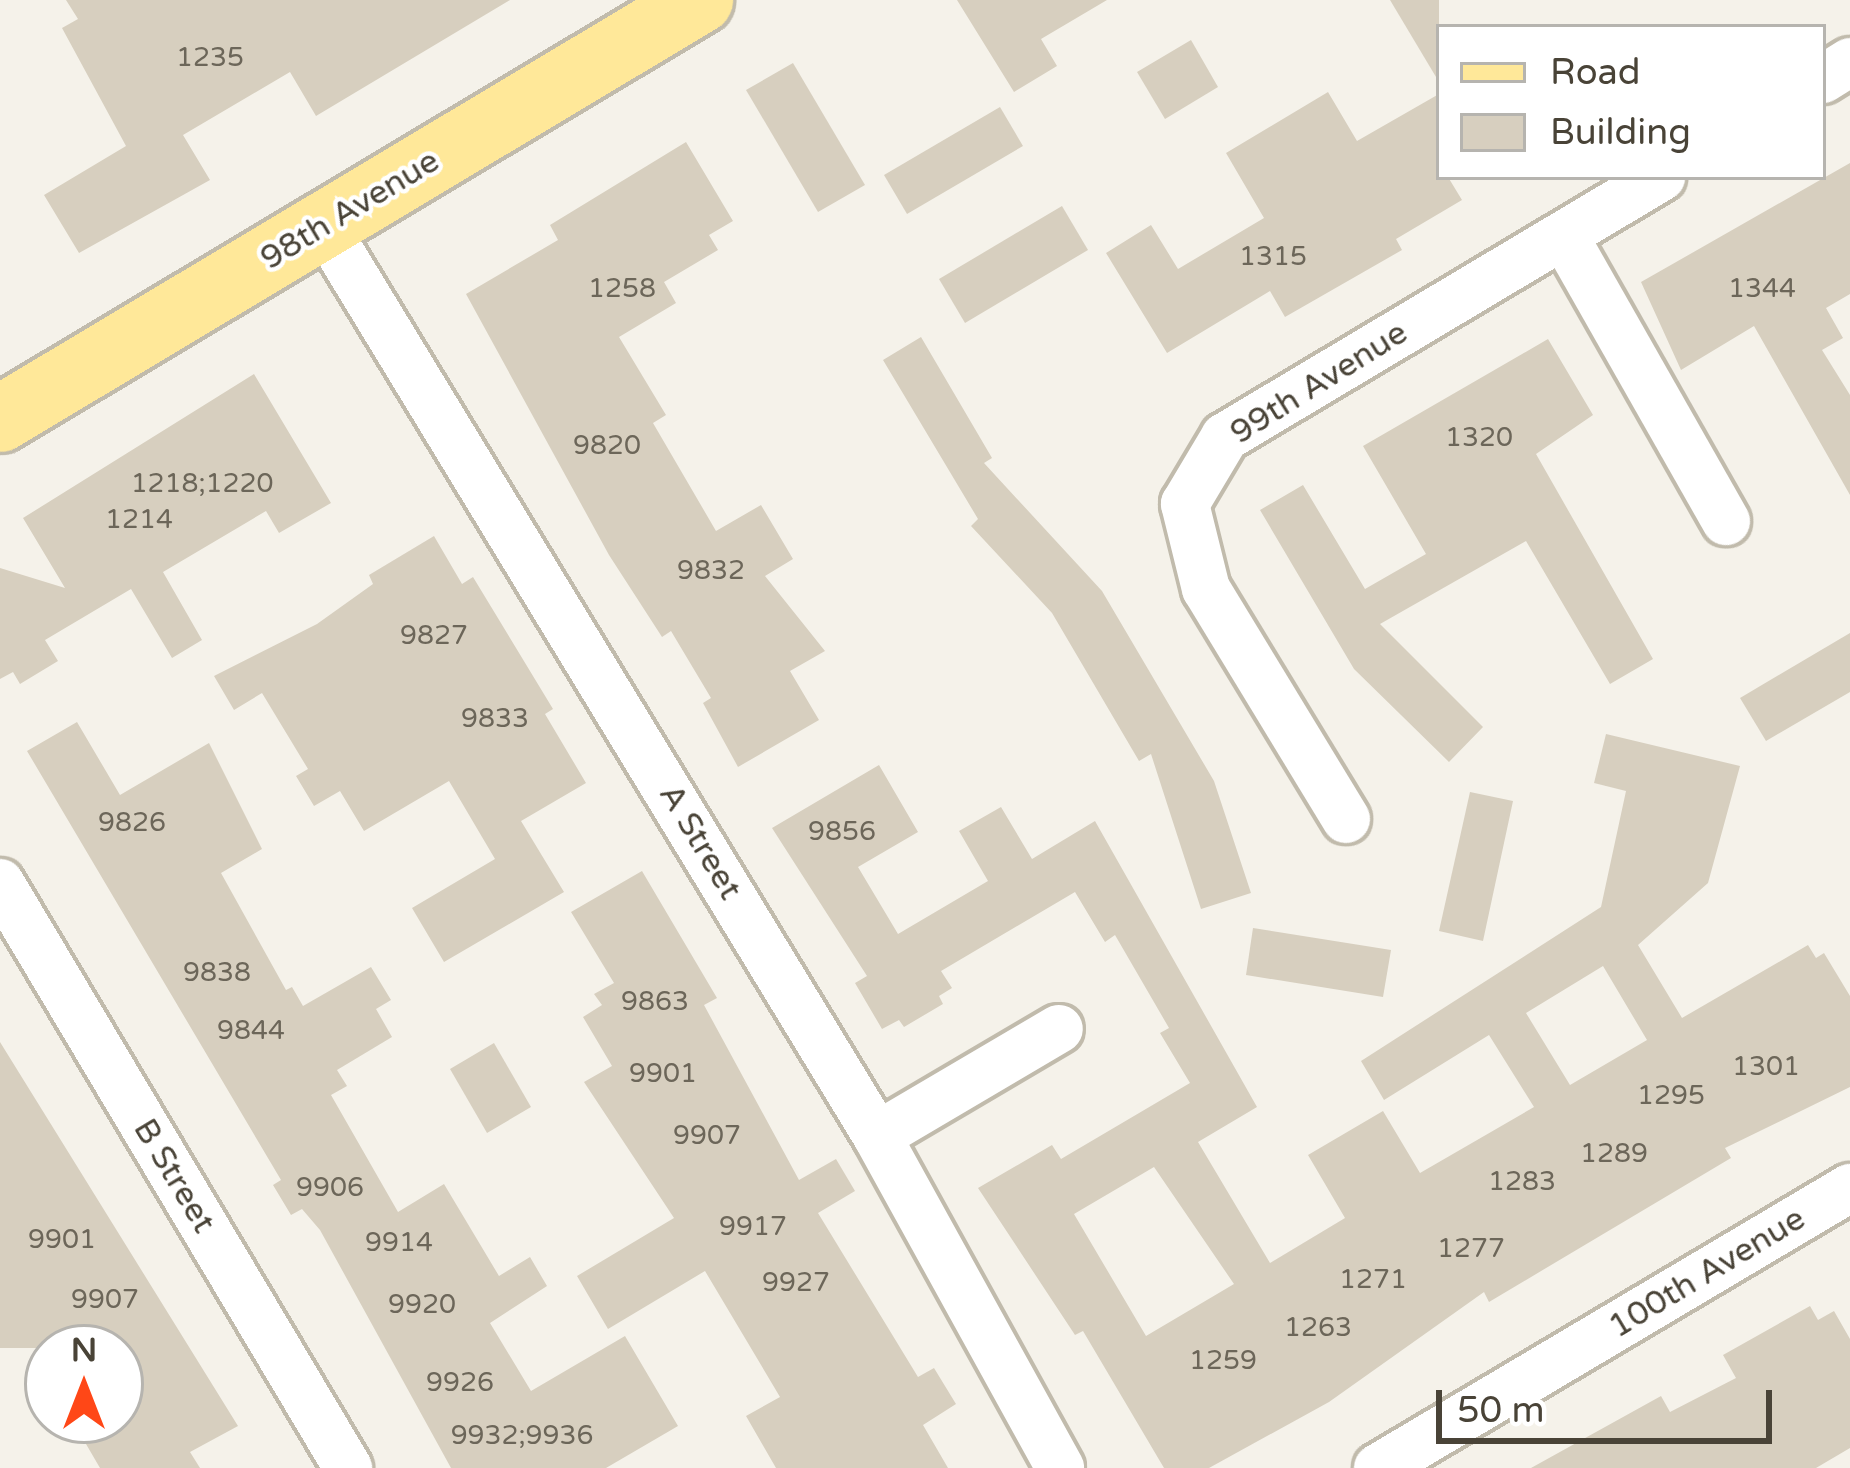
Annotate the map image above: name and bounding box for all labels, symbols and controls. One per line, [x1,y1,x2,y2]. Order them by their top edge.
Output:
legend [1436,24,1826,180]
house number: 1235 [176,42,244,74]
text: Road [1550,51,1640,94]
text: Building [1550,111,1691,154]
street label: 98th Avenue [254,141,446,279]
house number: 1315 [1239,241,1307,273]
house number: 1258 [588,273,656,305]
house number: 1344 [1728,273,1796,305]
street label: 99th Avenue [1223,313,1415,453]
house number: 1320 [1445,422,1513,454]
house number: 9820 [573,430,641,462]
house number: 1218;1220 [131,468,273,500]
house number: 1214 [105,504,173,536]
house number: 9832 [677,555,745,587]
house number: 9827 [400,620,468,652]
house number: 9833 [461,703,529,735]
street label: A Street [650,777,750,907]
house number: 9826 [98,807,166,839]
house number: 9856 [808,816,876,848]
house number: 9838 [183,957,251,989]
house number: 9863 [621,986,689,1018]
house number: 9844 [217,1015,285,1047]
house number: 1301 [1732,1051,1800,1083]
house number: 9901 [629,1058,697,1090]
house number: 1295 [1637,1080,1705,1112]
street label: B Street [125,1112,223,1240]
house number: 9907 [673,1120,741,1152]
house number: 1289 [1580,1138,1648,1170]
house number: 1283 [1488,1166,1556,1198]
house number: 9906 [296,1172,364,1204]
street label: 100th Avenue [1602,1199,1812,1347]
house number: 9917 [719,1211,787,1243]
house number: 9901 [28,1224,96,1256]
house number: 9914 [365,1227,433,1259]
house number: 1277 [1437,1233,1505,1265]
house number: 1271 [1339,1264,1407,1296]
house number: 9927 [762,1267,830,1299]
house number: 9907 [71,1284,139,1316]
house number: 9920 [388,1289,456,1321]
house number: 1263 [1284,1312,1352,1344]
north arrow [24,1324,144,1444]
text: N [71,1331,97,1370]
house number: 1259 [1189,1345,1257,1377]
scale bar [1442,1366,1778,1440]
house number: 9926 [426,1367,494,1399]
text: 50 m [1457,1389,1545,1432]
house number: 9932;9936 [451,1420,593,1452]

